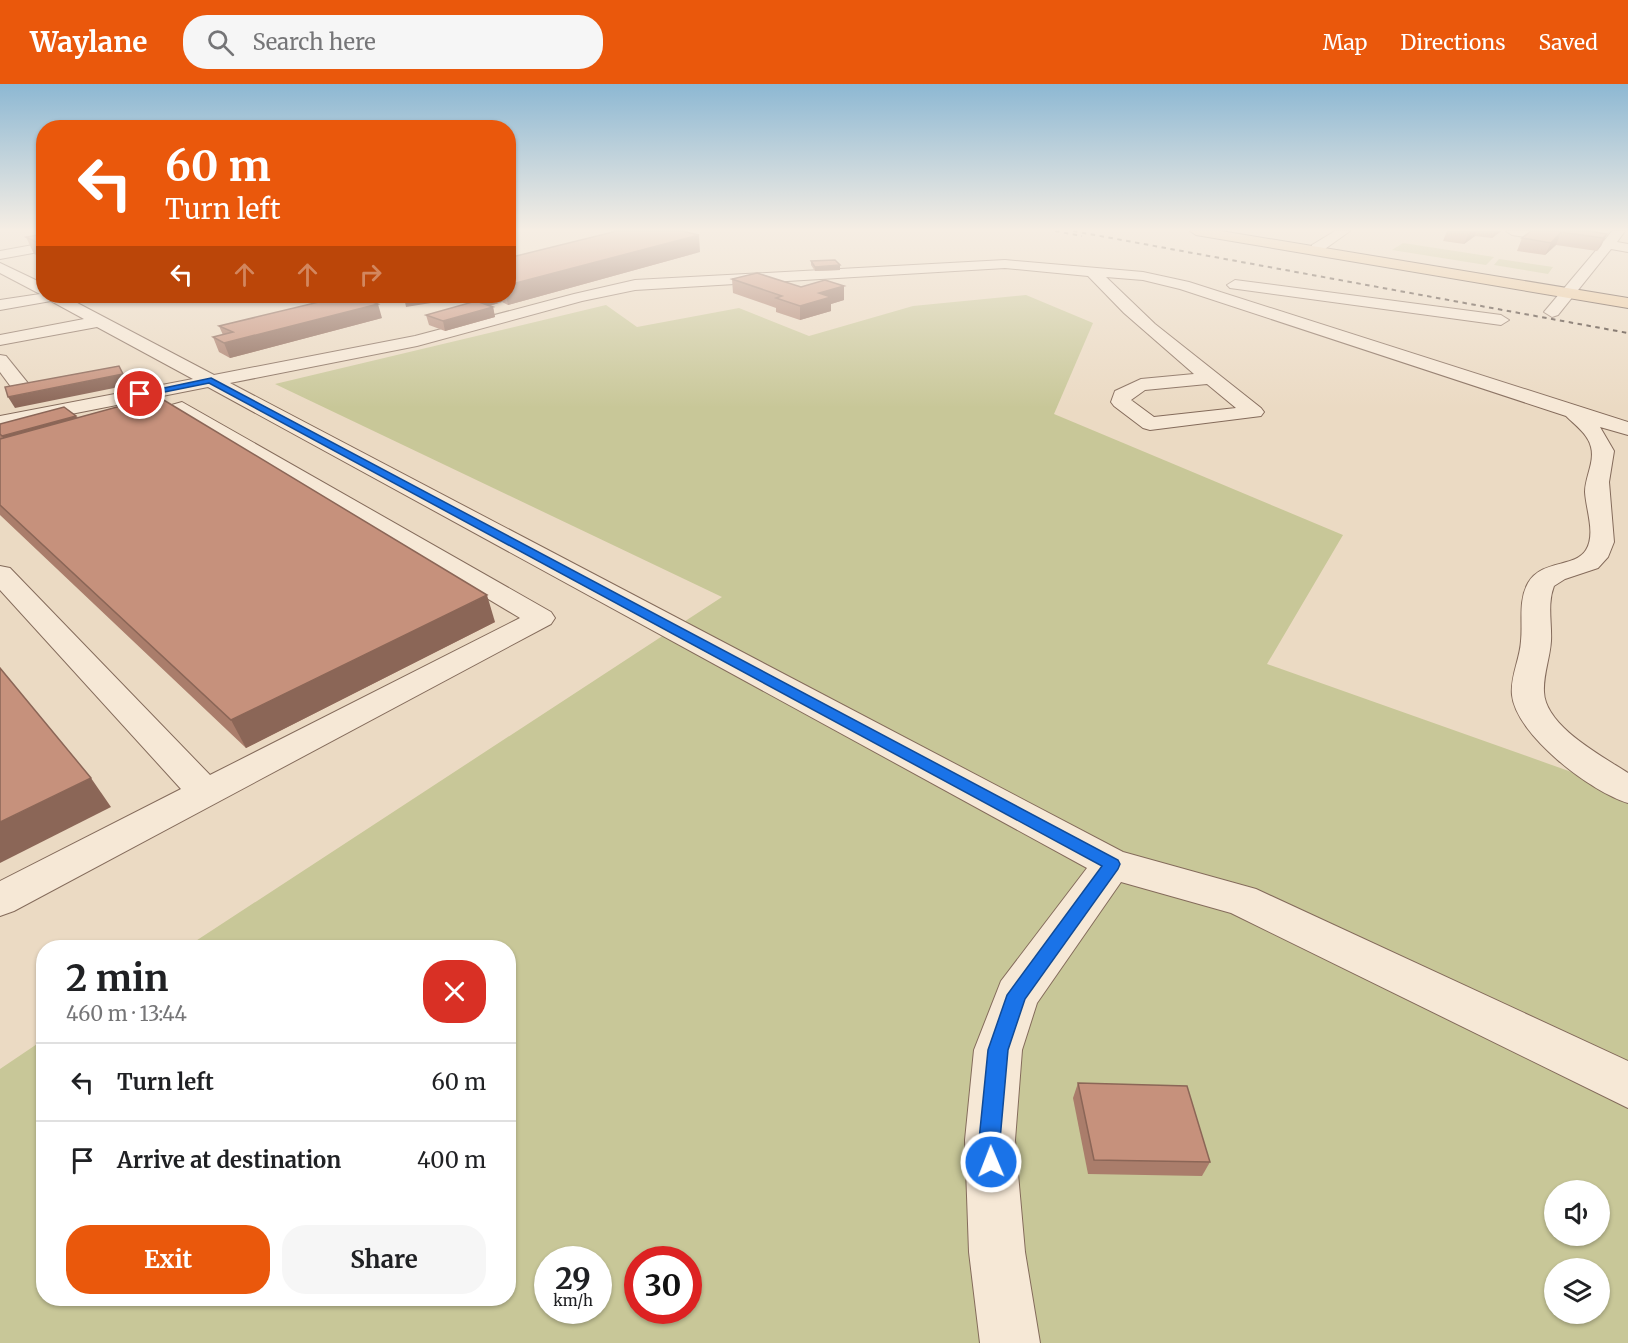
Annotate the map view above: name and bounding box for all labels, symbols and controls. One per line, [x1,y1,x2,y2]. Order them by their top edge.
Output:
search box [183,15,603,69]
text: Waylane [30,24,147,60]
icon: search [204,26,237,59]
text: Search here [252,28,376,56]
text: Map [1323,29,1367,56]
text: Directions [1400,29,1505,56]
text: Saved [1538,29,1598,56]
text: 60 m [165,140,271,192]
icon: left [66,144,144,222]
text: Turn left [165,192,280,226]
icon: left [165,258,198,291]
icon: ahead [228,258,261,291]
icon: ahead [291,258,324,291]
icon: right [354,258,387,291]
pin [114,368,165,419]
icon: arrive [123,377,156,410]
text: 2 min [66,956,169,1001]
button: close [423,960,486,1023]
text: 460 m · 13:44 [66,1001,187,1026]
icon: left [66,1066,99,1099]
text: Turn left [117,1068,214,1096]
text: 60 m [432,1068,486,1096]
position arrow [959,1130,1023,1194]
icon: arrive [66,1144,99,1177]
text: Arrive at destination [117,1146,341,1174]
text: 400 m [417,1146,486,1174]
map controls [1544,1180,1610,1324]
button: sound [1544,1180,1610,1246]
button: Exit [66,1225,270,1294]
button: Share [282,1225,486,1294]
speed limit sign: 30 [624,1246,702,1324]
button: layers [1544,1258,1610,1324]
text: 29 [555,1259,591,1297]
text: km/h [553,1291,593,1310]

